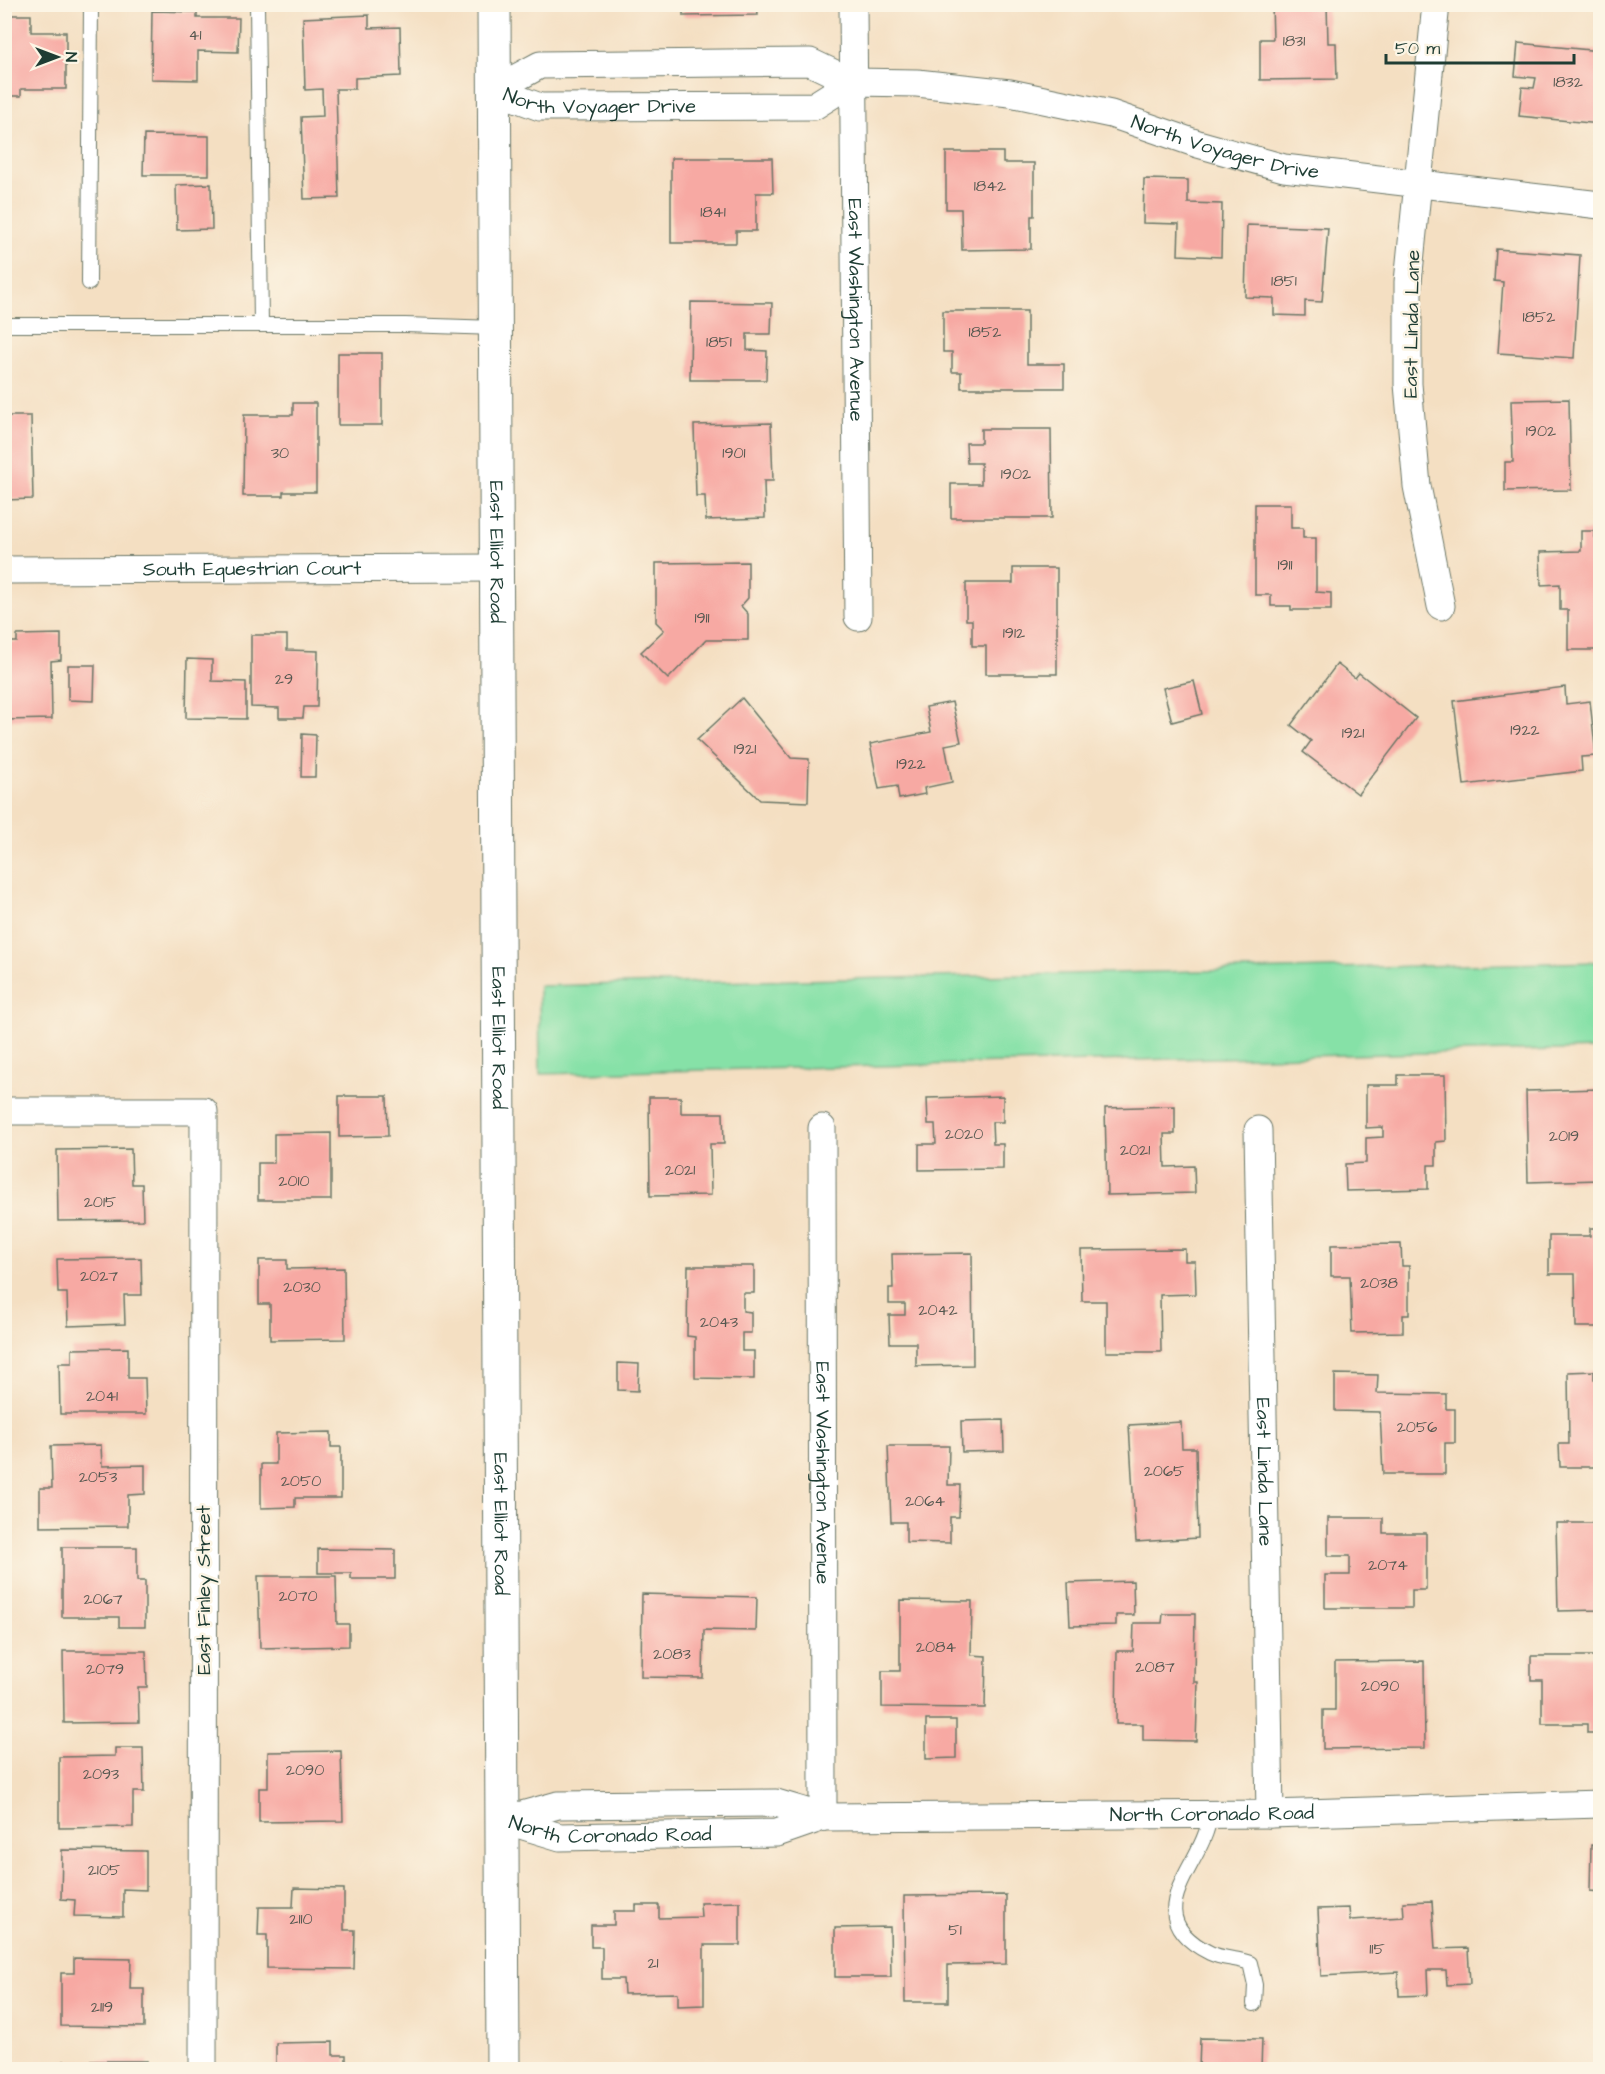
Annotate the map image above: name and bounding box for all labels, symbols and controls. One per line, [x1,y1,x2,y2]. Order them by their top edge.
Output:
house number: 41 [189,24,201,46]
north arrow [27,27,87,87]
scale bar [1386,27,1574,65]
house number: 1831 [1283,30,1305,52]
text: 50 m [1395,36,1440,61]
text: N [60,52,82,62]
house number: 1832 [1553,71,1583,93]
street label: North Voyager Drive [499,81,696,122]
street label: North Voyager Drive [1127,108,1321,186]
house number: 1842 [974,175,1006,197]
street label: East Washington Avenue [840,198,870,422]
house number: 1841 [700,201,726,223]
street label: East Linda Lane [1397,249,1427,398]
house number: 1851 [1271,270,1297,292]
house number: 1852 [1523,306,1555,328]
house number: 1852 [969,321,1001,343]
house number: 1851 [706,331,732,353]
house number: 1902 [1526,420,1556,442]
house number: 30 [271,442,289,464]
house number: 1901 [722,442,746,464]
house number: 1902 [1001,463,1031,485]
street label: East Elliot Road [482,481,511,623]
house number: 1911 [1277,554,1293,576]
street label: South Equestrian Court [143,555,361,583]
house number: 1911 [694,607,710,629]
house number: 1912 [1003,622,1025,644]
house number: 29 [275,668,293,690]
house number: 1922 [1510,719,1540,741]
house number: 1921 [1342,722,1364,744]
house number: 1921 [734,738,756,760]
house number: 1922 [896,753,926,775]
street label: East Elliot Road [484,967,513,1109]
house number: 2020 [945,1123,983,1145]
house number: 2019 [1549,1125,1579,1147]
house number: 2021 [1120,1139,1150,1161]
house number: 2021 [665,1159,695,1181]
house number: 2010 [278,1170,310,1192]
house number: 2015 [84,1191,117,1213]
house number: 2027 [80,1265,118,1287]
house number: 2038 [1360,1272,1398,1294]
house number: 2030 [283,1276,321,1298]
house number: 2042 [918,1299,958,1321]
house number: 2043 [700,1311,738,1333]
street label: East Washington Avenue [807,1362,837,1585]
house number: 2041 [86,1385,118,1407]
street label: East Linda Lane [1249,1398,1279,1547]
house number: 2056 [1397,1416,1437,1438]
street label: East Elliot Road [486,1453,515,1595]
house number: 2065 [1144,1460,1185,1482]
house number: 2053 [79,1466,117,1488]
house number: 2050 [281,1470,321,1492]
house number: 2064 [905,1490,945,1512]
street label: East Finley Street [190,1505,219,1675]
house number: 2074 [1368,1554,1408,1576]
house number: 2070 [278,1585,318,1607]
house number: 2067 [83,1588,123,1610]
house number: 2084 [916,1636,956,1658]
house number: 2083 [653,1643,691,1665]
house number: 2087 [1135,1656,1175,1678]
house number: 2079 [86,1658,124,1680]
house number: 2090 [1361,1675,1399,1697]
house number: 2090 [286,1759,324,1781]
house number: 2093 [83,1763,119,1785]
street label: North Coronado Road [1110,1799,1314,1829]
street label: North Coronado Road [506,1808,712,1851]
house number: 2105 [88,1859,121,1881]
house number: 2110 [289,1908,313,1930]
house number: 51 [948,1919,962,1941]
house number: 115 [1369,1938,1385,1960]
house number: 21 [647,1952,659,1974]
house number: 2119 [91,1996,113,2018]

